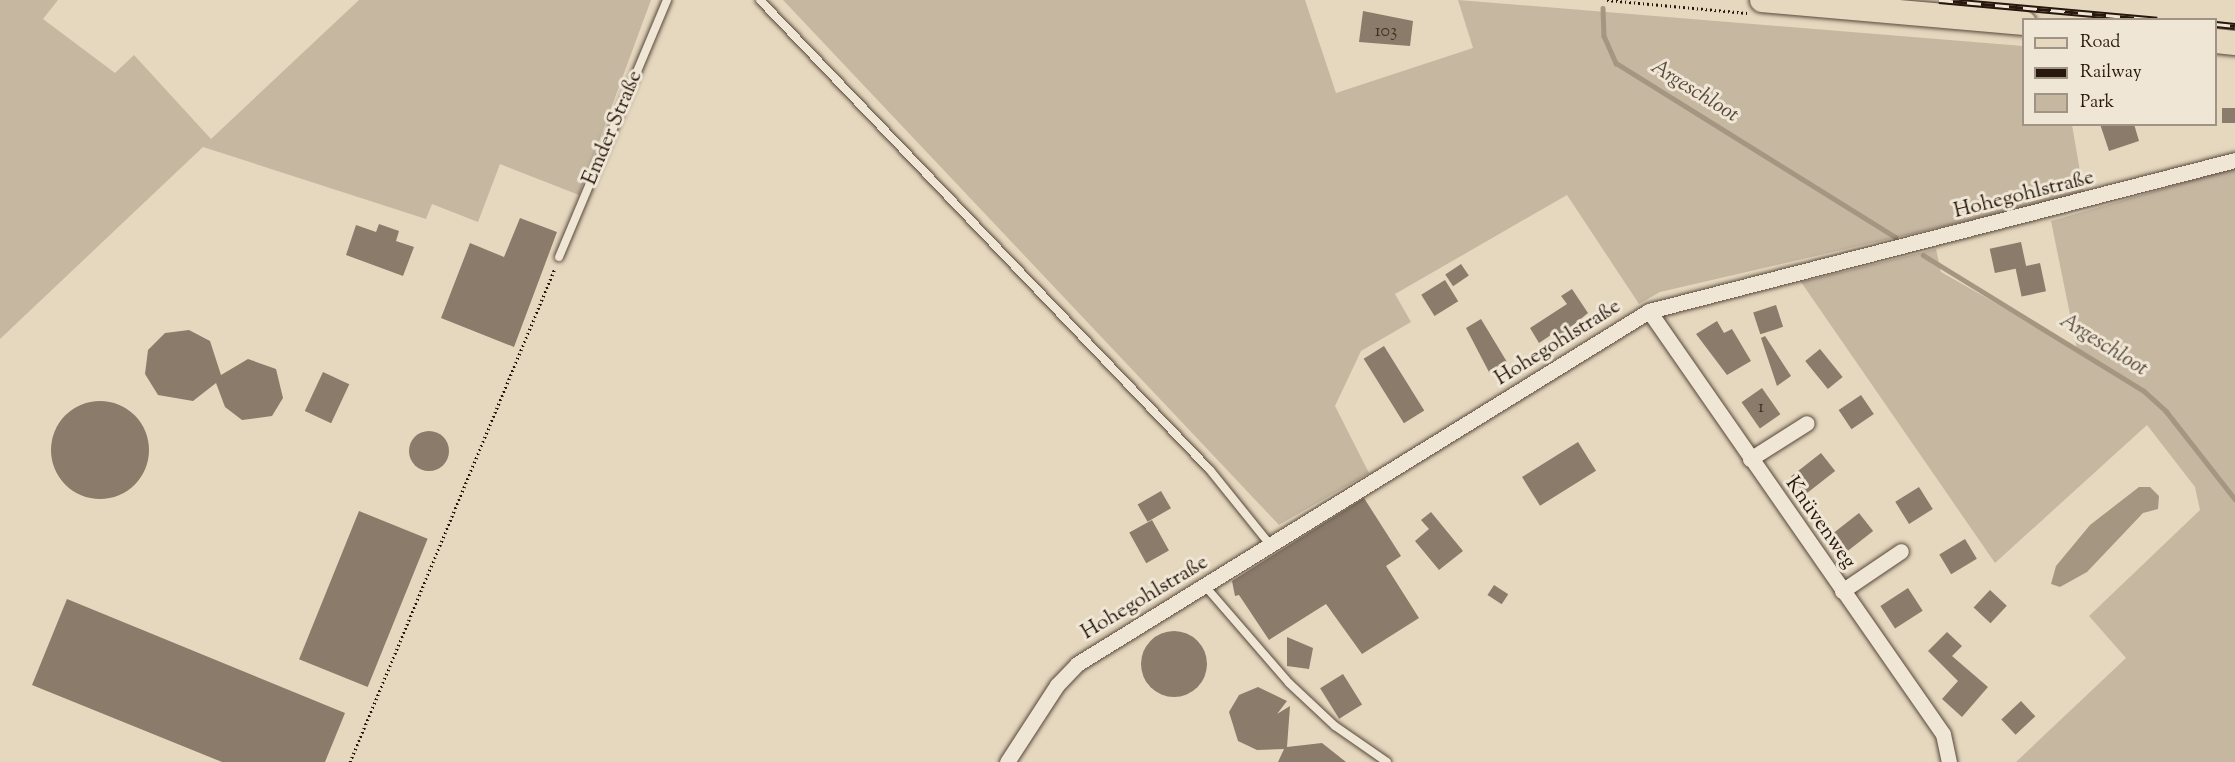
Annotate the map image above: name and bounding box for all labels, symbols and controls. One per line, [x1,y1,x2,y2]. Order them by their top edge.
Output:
legend [2022,18,2217,126]
house number: 103 [1375,21,1397,43]
text: Road [2080,30,2120,56]
water label: Argeschloot [1645,55,1743,129]
text: Railway [2080,60,2142,86]
street label: Emder Straße [578,67,648,189]
text: Park [2080,90,2114,116]
street label: Hohegohlstraße [1951,165,2097,225]
street label: Hohegohlstraße [1490,294,1626,392]
water label: Argeschloot [2054,309,2152,383]
house number: 1 [1758,397,1764,419]
street label: Knüvenweg [1779,472,1861,574]
street label: Hohegohlstraße [1077,550,1213,646]

